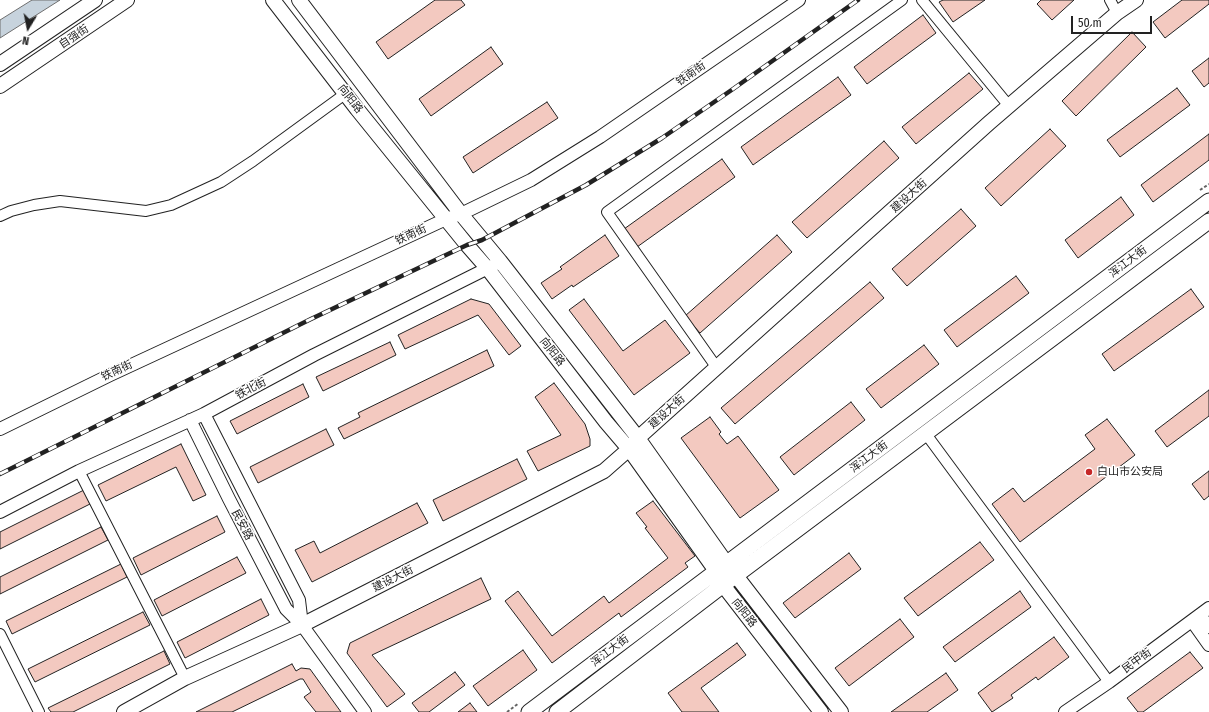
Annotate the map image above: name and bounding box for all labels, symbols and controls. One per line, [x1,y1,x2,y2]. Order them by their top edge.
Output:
north arrow [8,8,48,48]
scale bar [1073,8,1154,34]
text: 50 m [1078,16,1102,30]
street label: 自强街 [57,22,91,52]
text: N [21,33,30,47]
street label: 铁南街 [674,59,708,89]
street label: 向阳路 [335,82,365,116]
street label: 建设大街 [888,176,930,216]
street label: 铁南街 [393,222,429,248]
street label: 浑江大街 [1106,243,1150,281]
street label: 向阳路 [537,335,567,369]
street label: 铁南街 [99,358,135,384]
street label: 铁北街 [233,375,269,403]
street label: 建设大街 [646,392,688,432]
street label: 浑江大街 [847,438,891,476]
place label: 白山市公安局 [1097,465,1163,479]
marker: 白山市公安局 [1084,467,1094,477]
street label: 民安路 [228,507,256,543]
street label: 建设大街 [370,563,416,595]
street label: 向阳路 [729,596,759,630]
street label: 浑江大街 [588,632,632,670]
street label: 民中街 [1120,646,1154,676]

